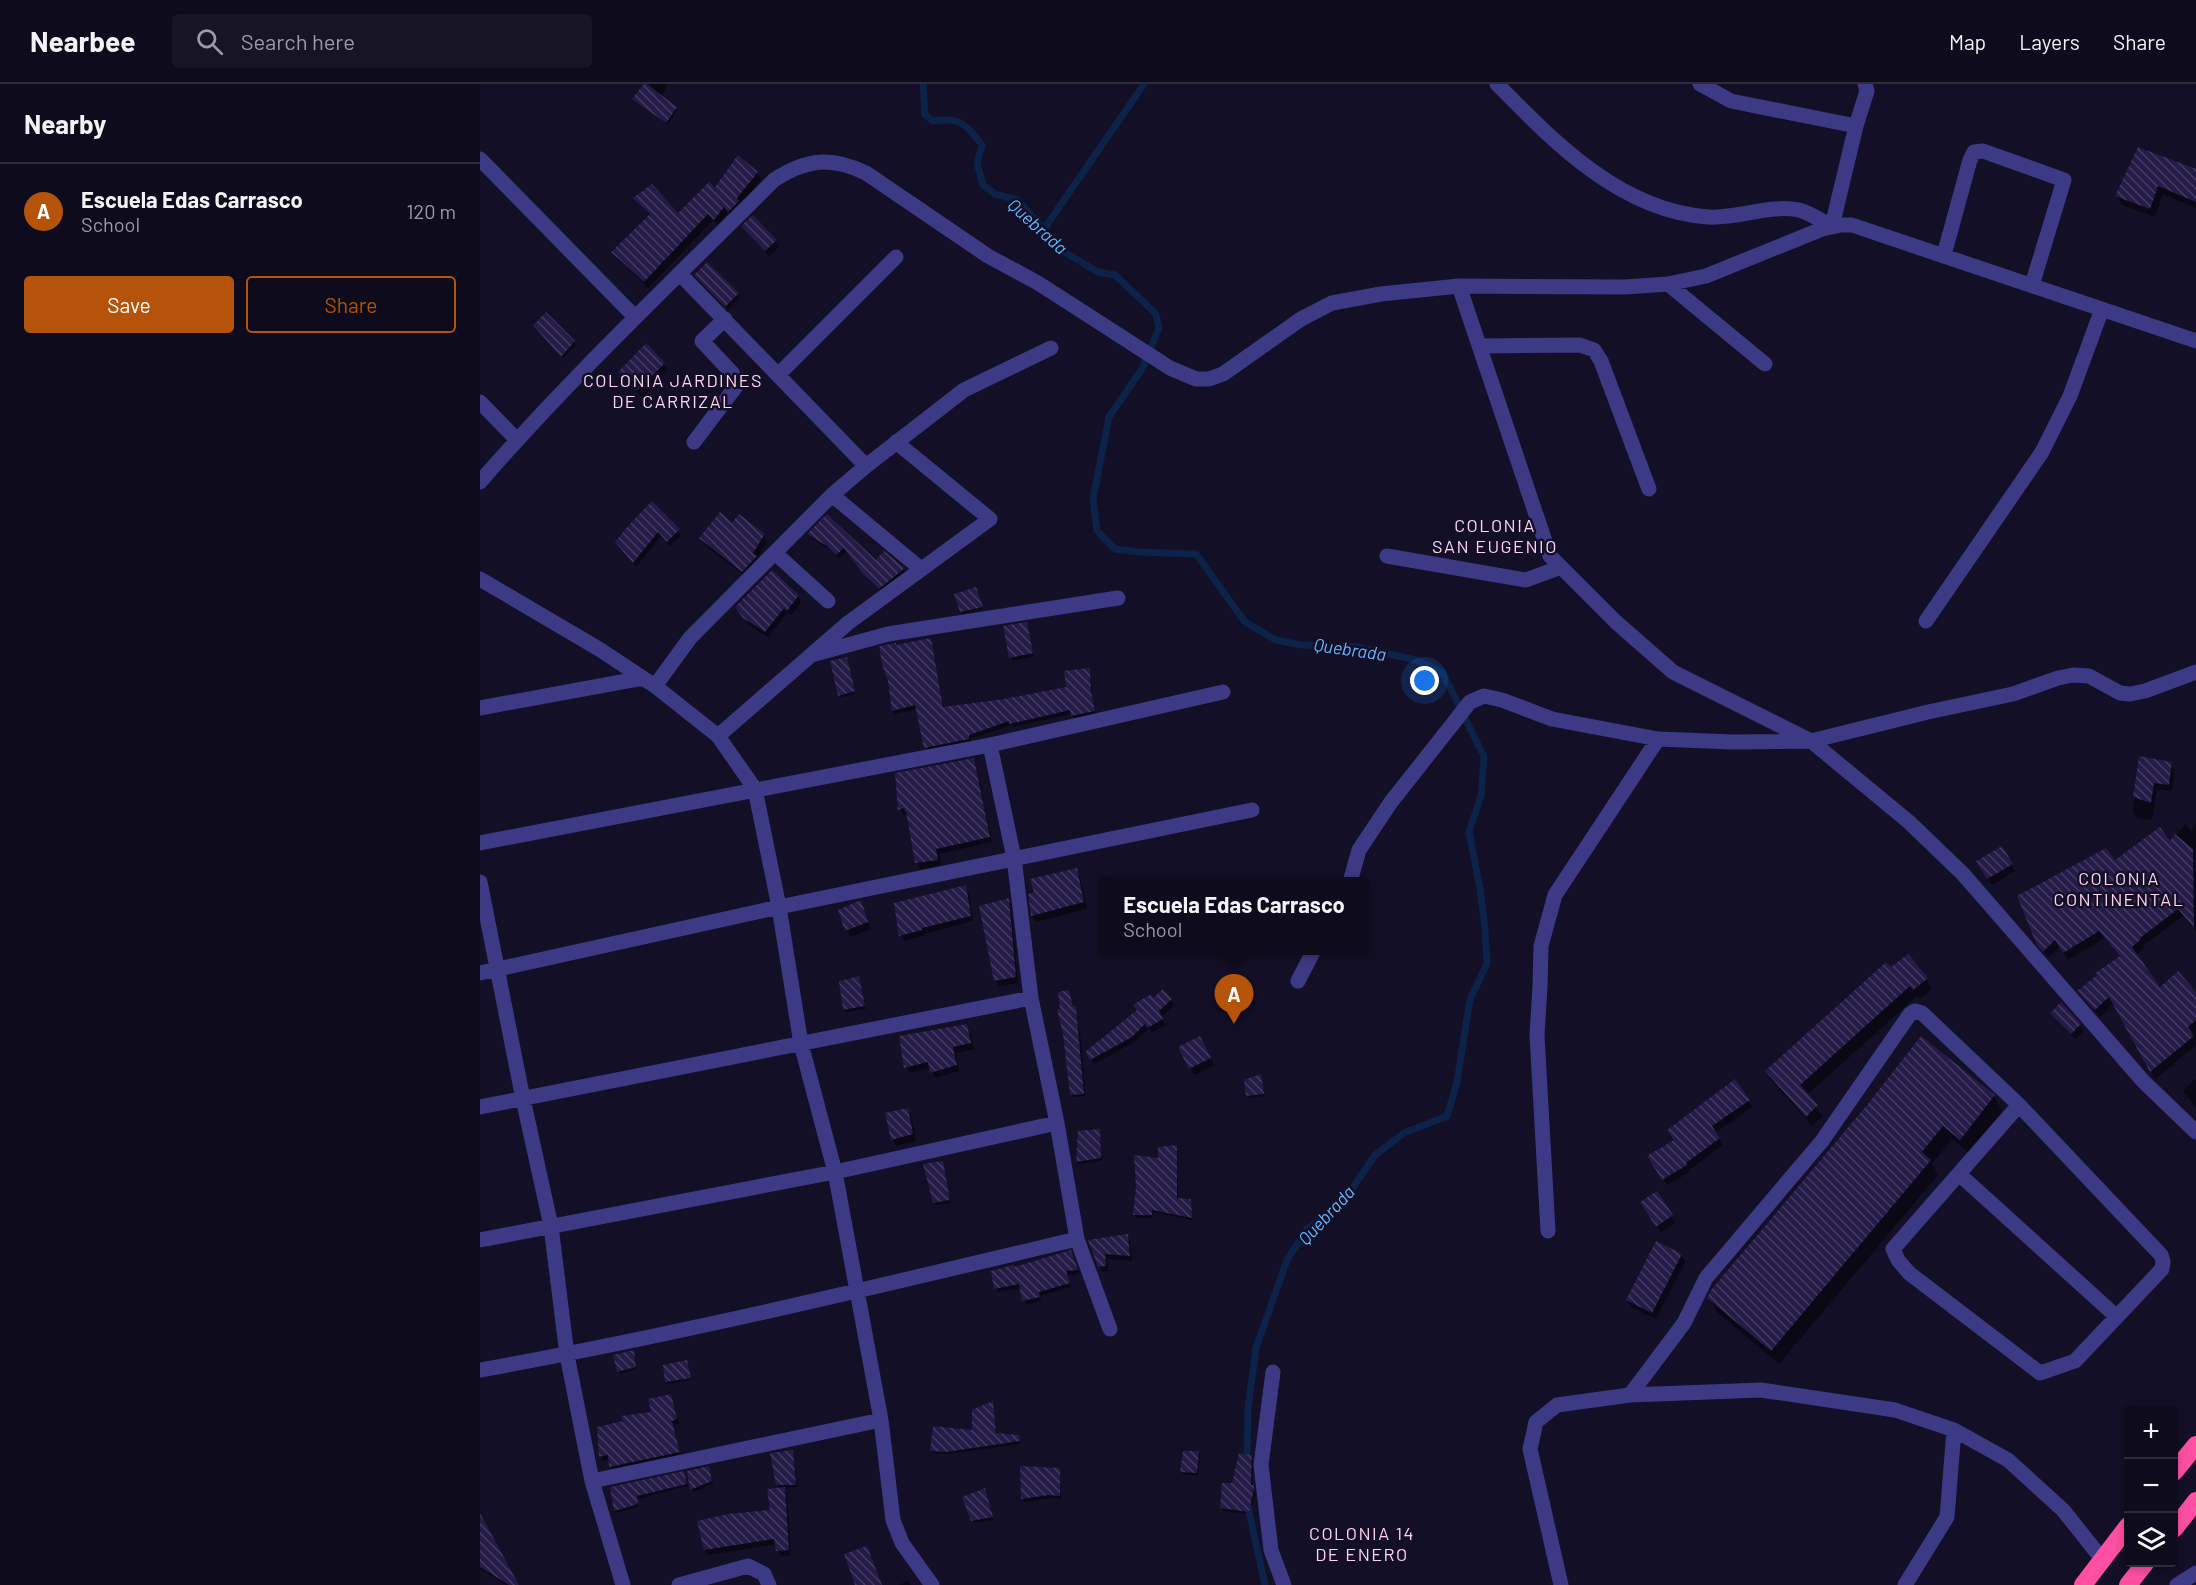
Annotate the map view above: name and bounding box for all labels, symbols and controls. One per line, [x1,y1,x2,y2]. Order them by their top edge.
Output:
search box [172,14,592,68]
text: Nearbee [30,24,136,58]
icon: search [193,25,226,58]
text: Search here [241,28,355,54]
text: Map [1949,29,1986,54]
text: Layers [2019,29,2080,54]
text: Share [2113,29,2166,54]
text: Nearby [24,108,106,139]
text: Escuela Edas Carrasco [81,186,303,212]
water label: Quebrada [1004,193,1072,259]
text: A [37,199,50,223]
text: 120 m [406,199,456,223]
text: School [81,212,140,236]
button: Save [24,276,234,333]
button: Share [246,276,456,333]
district label: COLONIA JARDINES DE CARRIZAL [583,369,763,412]
district label: COLONIA SAN EUGENIO [1432,514,1558,557]
water label: Quebrada [1312,633,1388,665]
your location [1410,666,1439,695]
district label: COLONIA CONTINENTAL [2053,867,2185,910]
popup [1099,877,1369,955]
text: Escuela Edas Carrasco [1123,891,1345,917]
text: School [1123,917,1182,941]
pin: A [1214,974,1254,1024]
water label: Quebrada [1293,1181,1359,1249]
map controls [2124,1405,2178,1567]
button: + [2124,1405,2178,1459]
button: − [2124,1459,2178,1513]
button: layers [2124,1513,2178,1567]
district label: COLONIA 14 DE ENERO [1309,1522,1415,1565]

